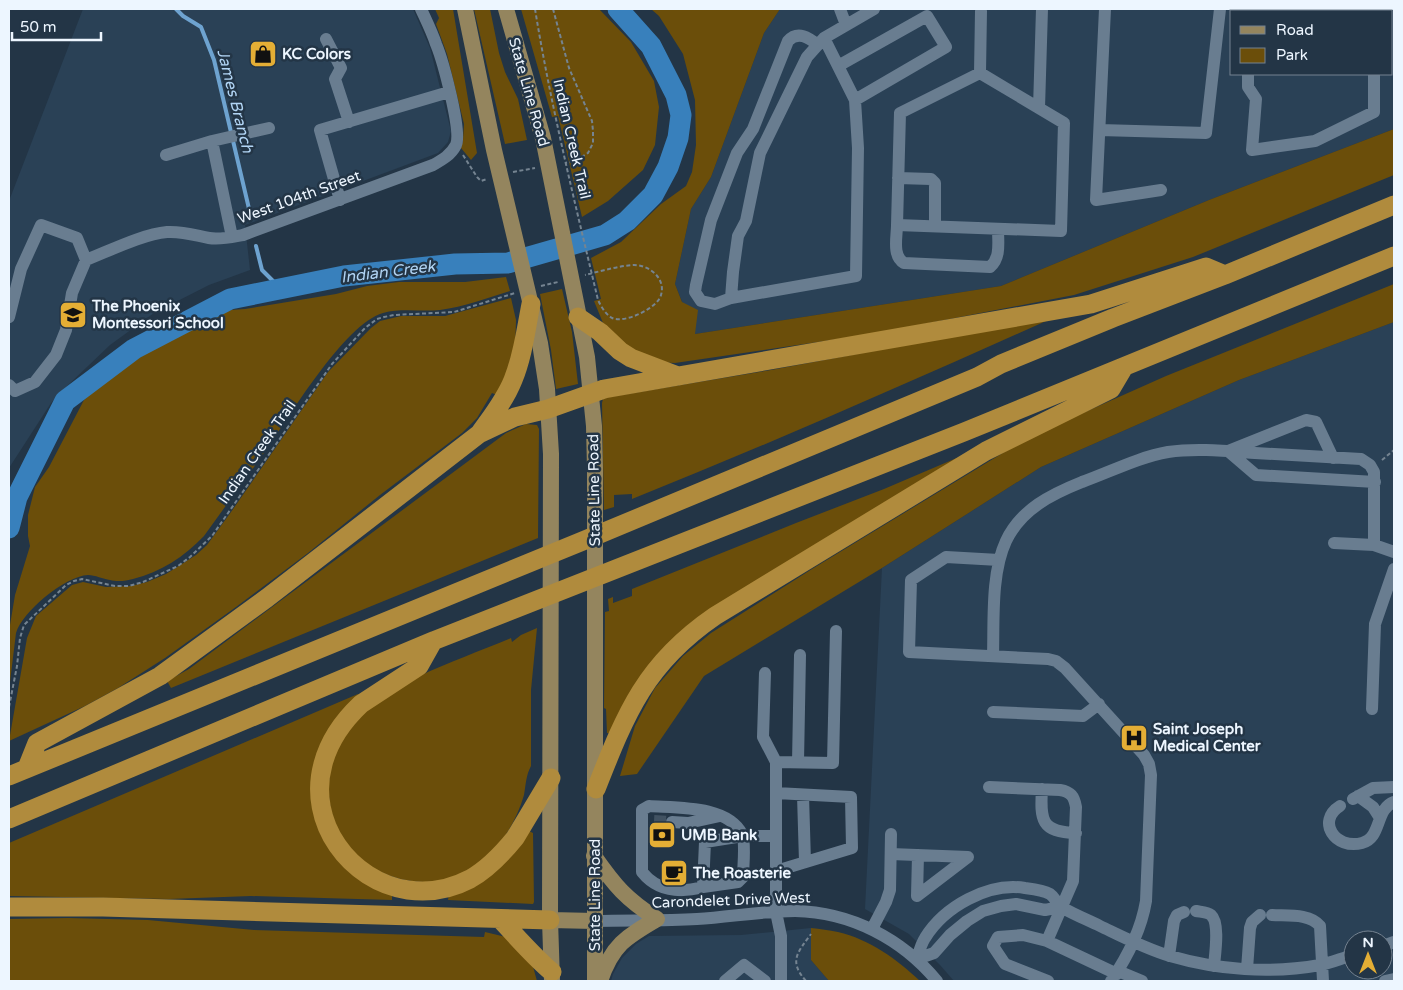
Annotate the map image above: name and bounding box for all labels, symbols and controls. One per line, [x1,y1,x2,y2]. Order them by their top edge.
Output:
scale bar [12,10,101,42]
legend [1230,10,1393,75]
text: 50 m [20,18,57,36]
text: Road [1276,21,1314,39]
street label: State Line Road [505,35,553,149]
shop icon: KC Colors [248,39,278,69]
place label: KC Colors [282,45,351,63]
text: Park [1276,46,1308,64]
water label: James Branch [212,47,258,156]
street label: Indian Creek Trail [549,77,595,201]
street label: West 104th Street [235,166,363,228]
water label: Indian Creek [340,256,438,288]
place label: The Phoenix Montessori School [91,297,224,332]
school or university icon: The Phoenix Montessori School [58,300,88,330]
street label: Indian Creek Trail [214,397,300,507]
street label: State Line Road [584,434,604,546]
place label: Saint Joseph Medical Center [1153,720,1261,755]
hospital icon: Saint Joseph Medical Center [1119,723,1149,753]
bank icon: UMB Bank [647,820,677,850]
place label: UMB Bank [681,826,757,844]
street label: State Line Road [586,839,604,951]
cafe icon: The Roasterie [659,858,689,888]
place label: The Roasterie [692,864,792,882]
street label: Carondelet Drive West [651,888,811,912]
north arrow [1343,930,1393,980]
text: N [1362,934,1374,951]

